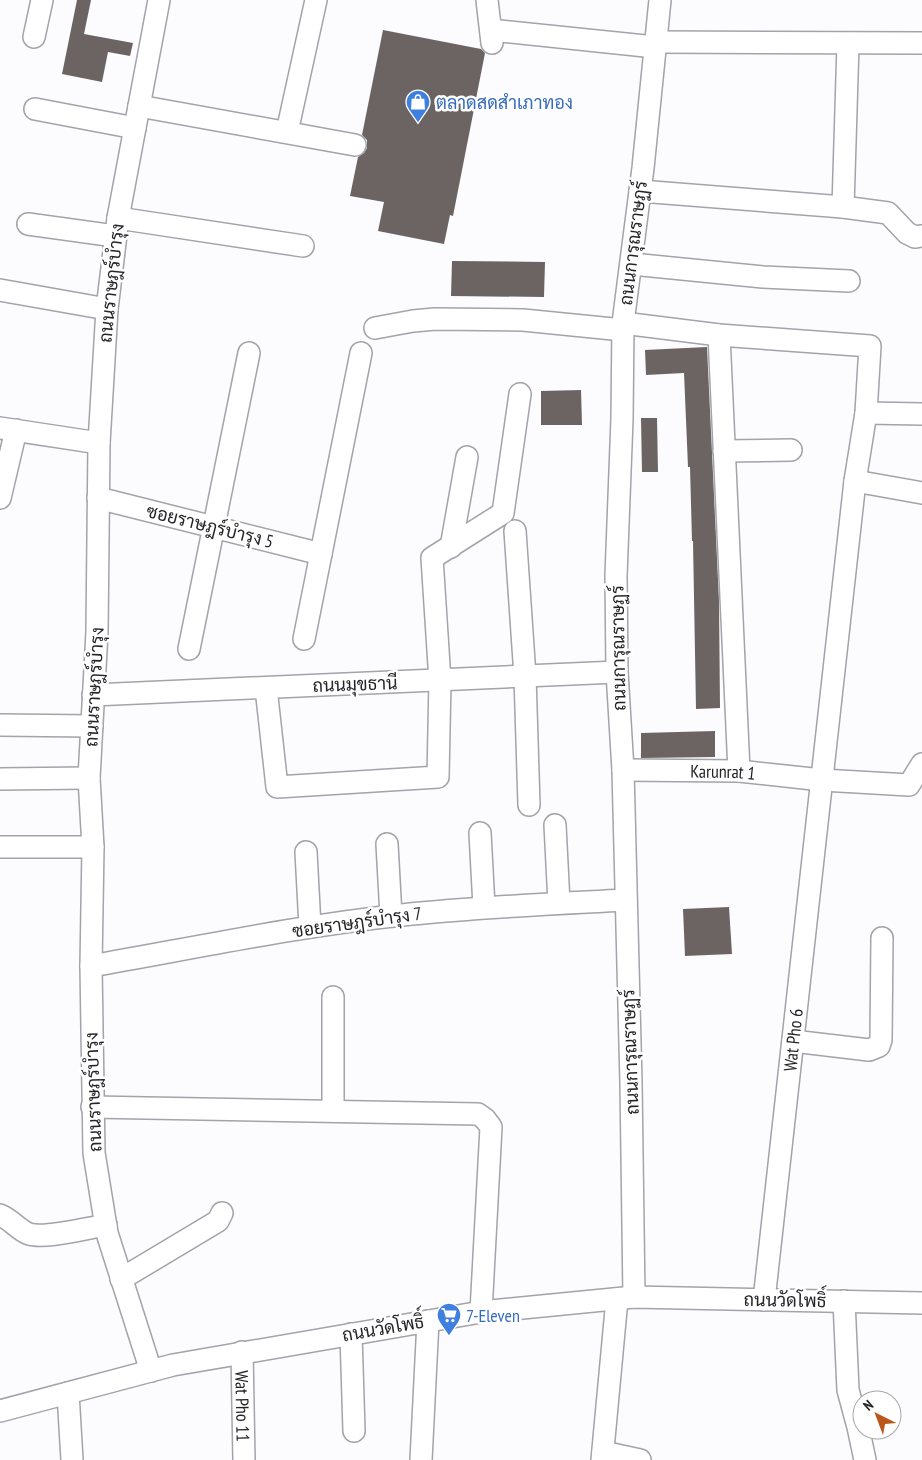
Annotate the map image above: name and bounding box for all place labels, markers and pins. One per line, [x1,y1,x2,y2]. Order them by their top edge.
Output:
shop icon: ตลาดสดสำเภาทอง [405,89,431,123]
place label: ตลาดสดสำเภาทอง [436,91,573,114]
supermarket icon: 7-Eleven [436,1302,462,1336]
place label: 7-Eleven [466,1304,520,1327]

